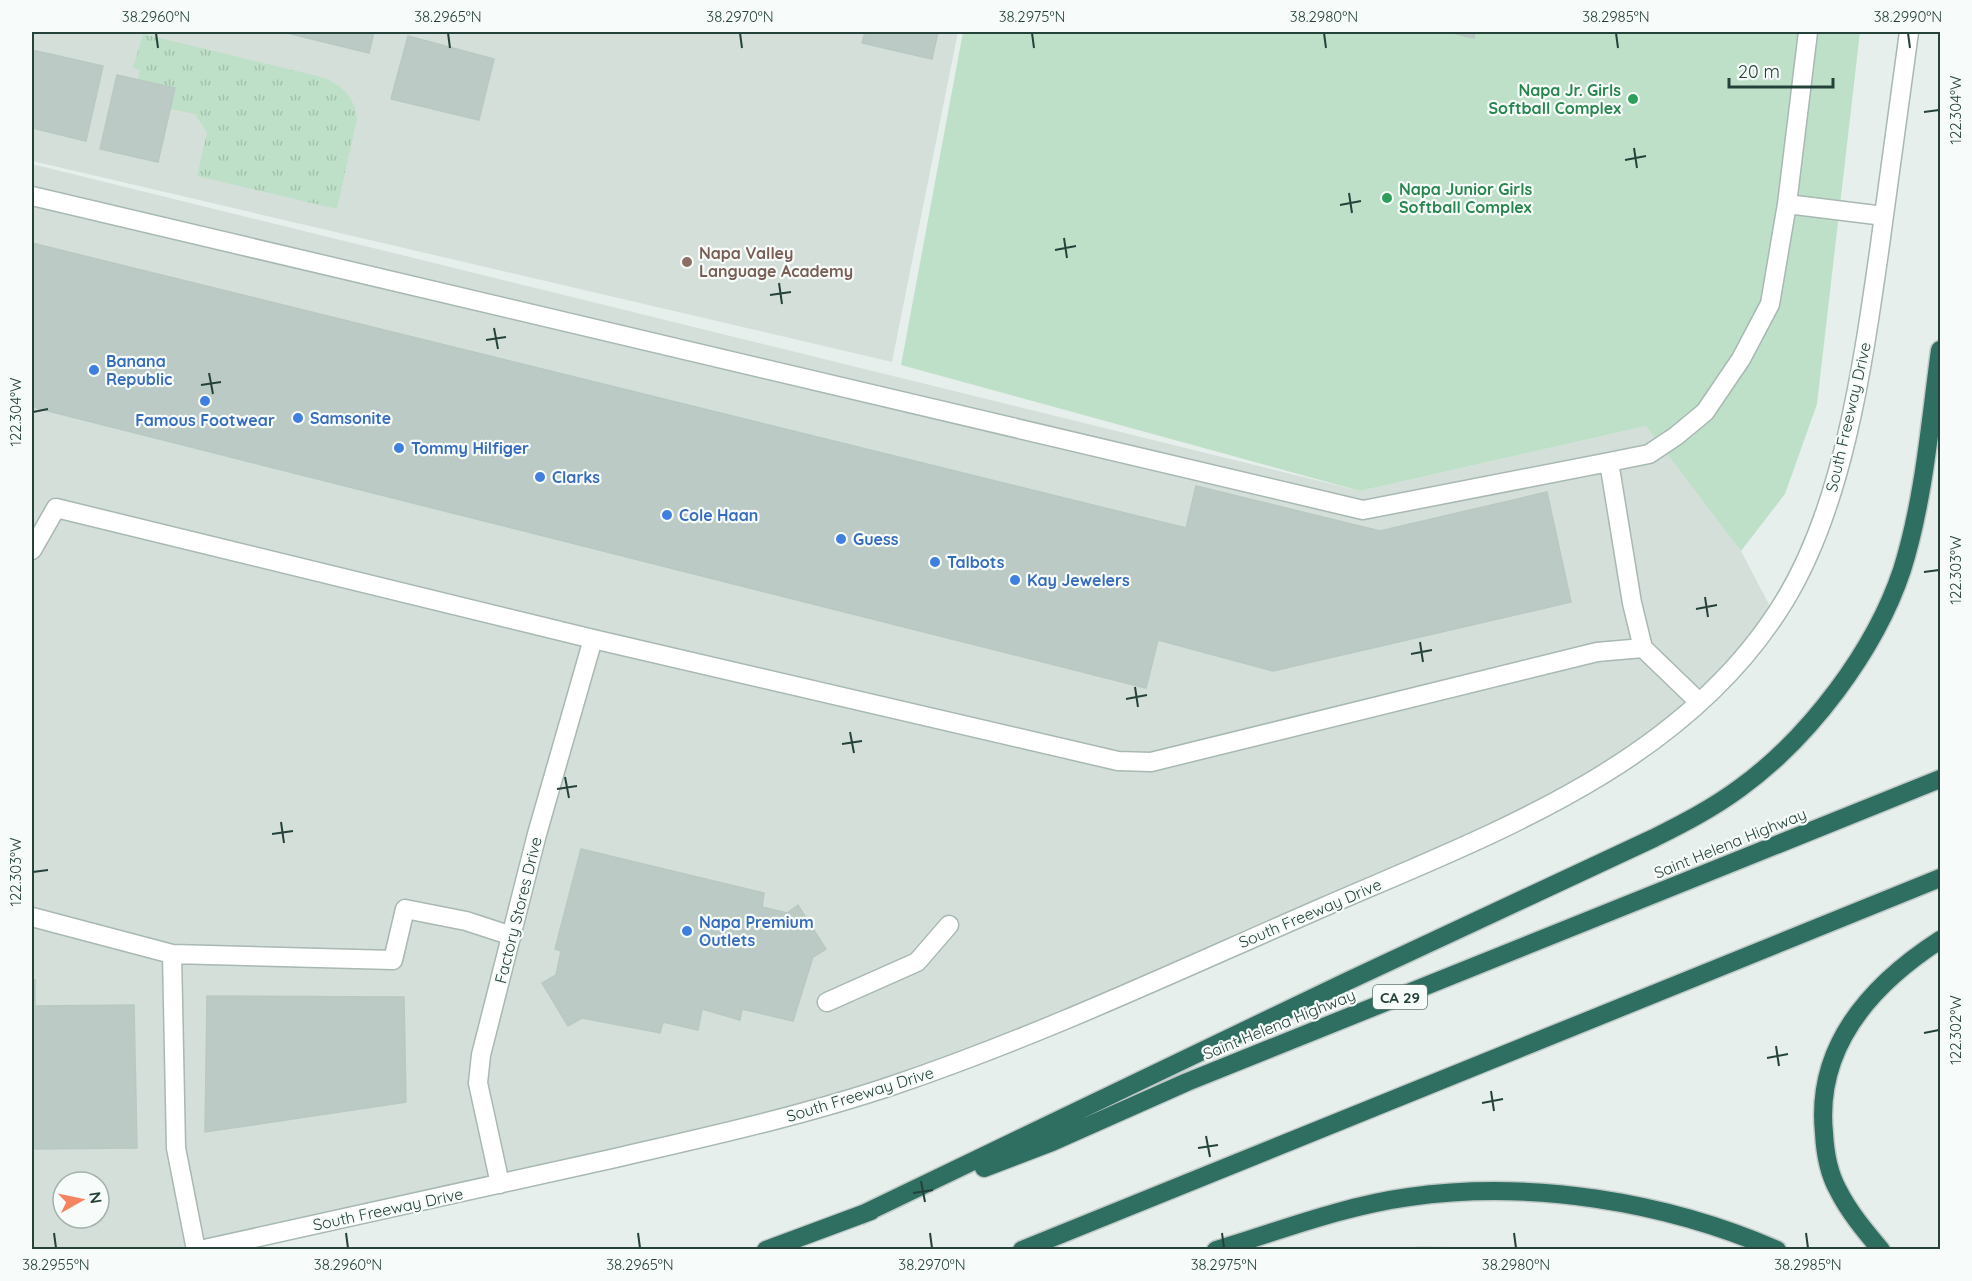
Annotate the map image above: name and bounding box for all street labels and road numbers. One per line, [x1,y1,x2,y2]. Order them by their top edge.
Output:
street label: South Freeway Drive [1821,340,1875,494]
street label: Saint Helena Highway [1651,803,1809,883]
street label: Factory Stores Drive [490,835,546,985]
street label: South Freeway Drive [1236,874,1384,952]
street label: Saint Helena Highway [1200,984,1358,1064]
road number: CA 29 [1373,985,1427,1009]
street label: South Freeway Drive [784,1062,936,1126]
street label: South Freeway Drive [311,1183,465,1235]

